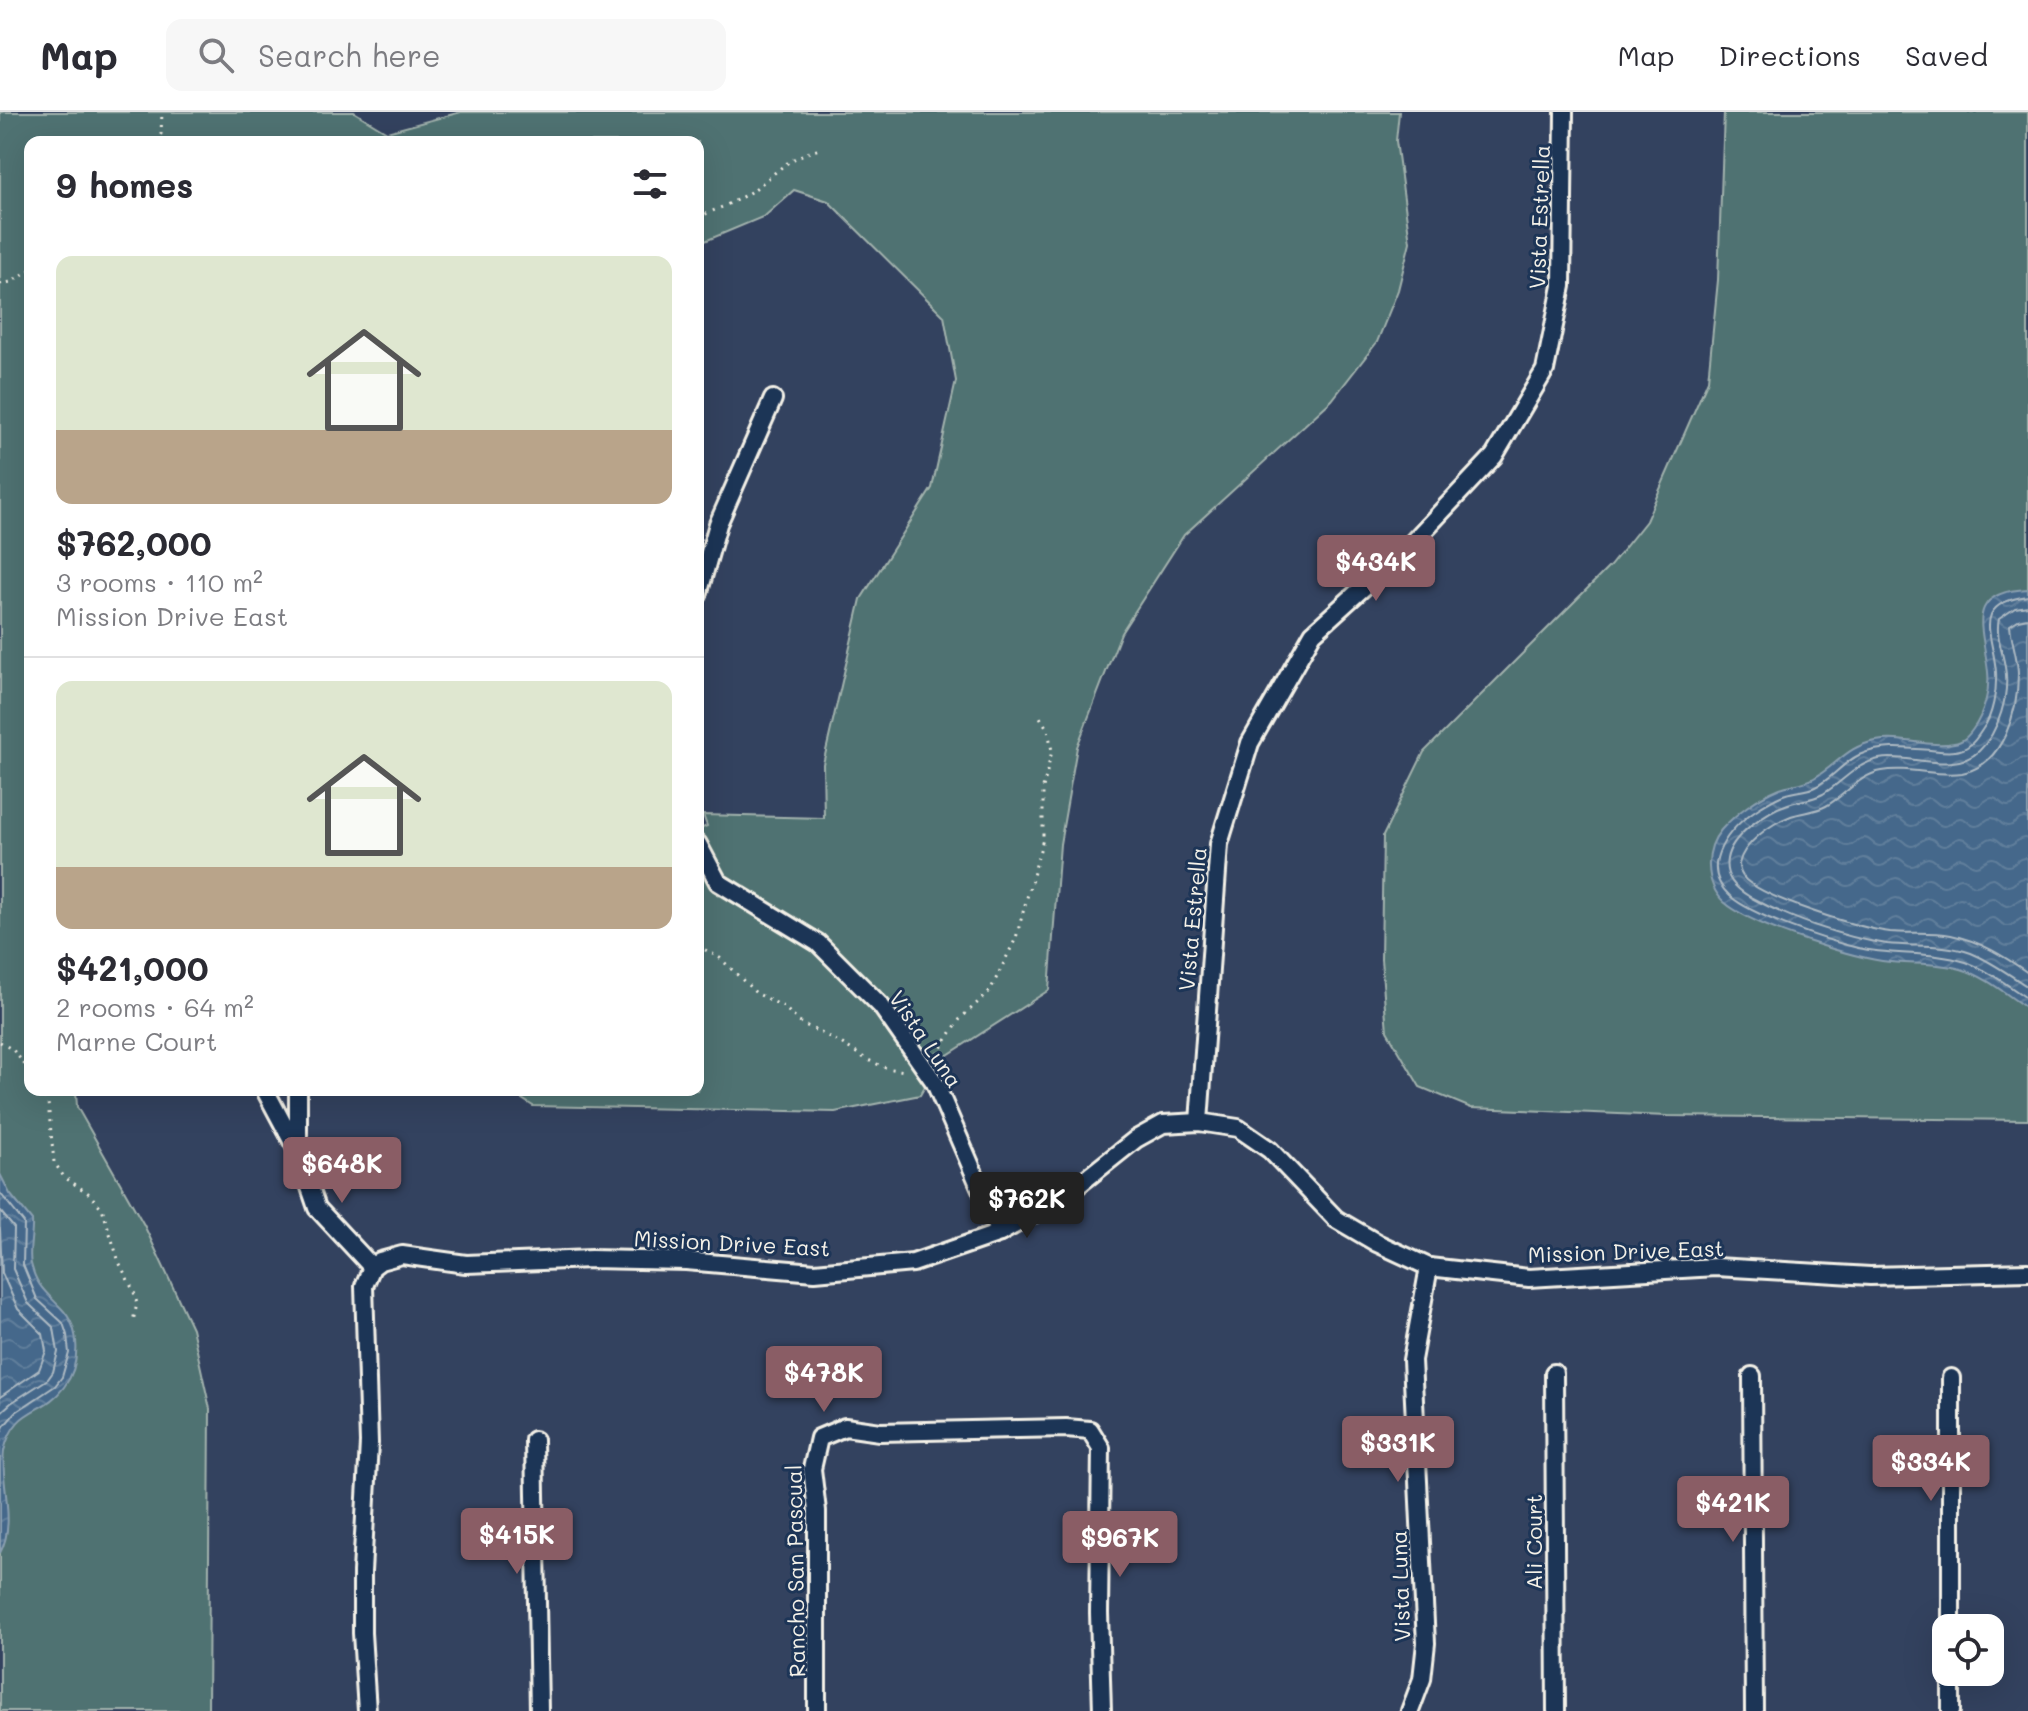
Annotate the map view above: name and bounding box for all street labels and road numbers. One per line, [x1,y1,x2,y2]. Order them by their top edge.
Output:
street label: Vista Estrella [1522,144,1556,290]
street label: Vista Estrella [1171,846,1213,992]
street label: Vista Luna [883,985,969,1093]
street label: Mission Drive East [633,1223,831,1263]
street label: Mission Drive East [1527,1233,1725,1269]
street label: Rancho San Pascual [779,1464,811,1678]
street label: Ali Court [1519,1494,1548,1590]
street label: Vista Luna [1384,1530,1416,1642]

